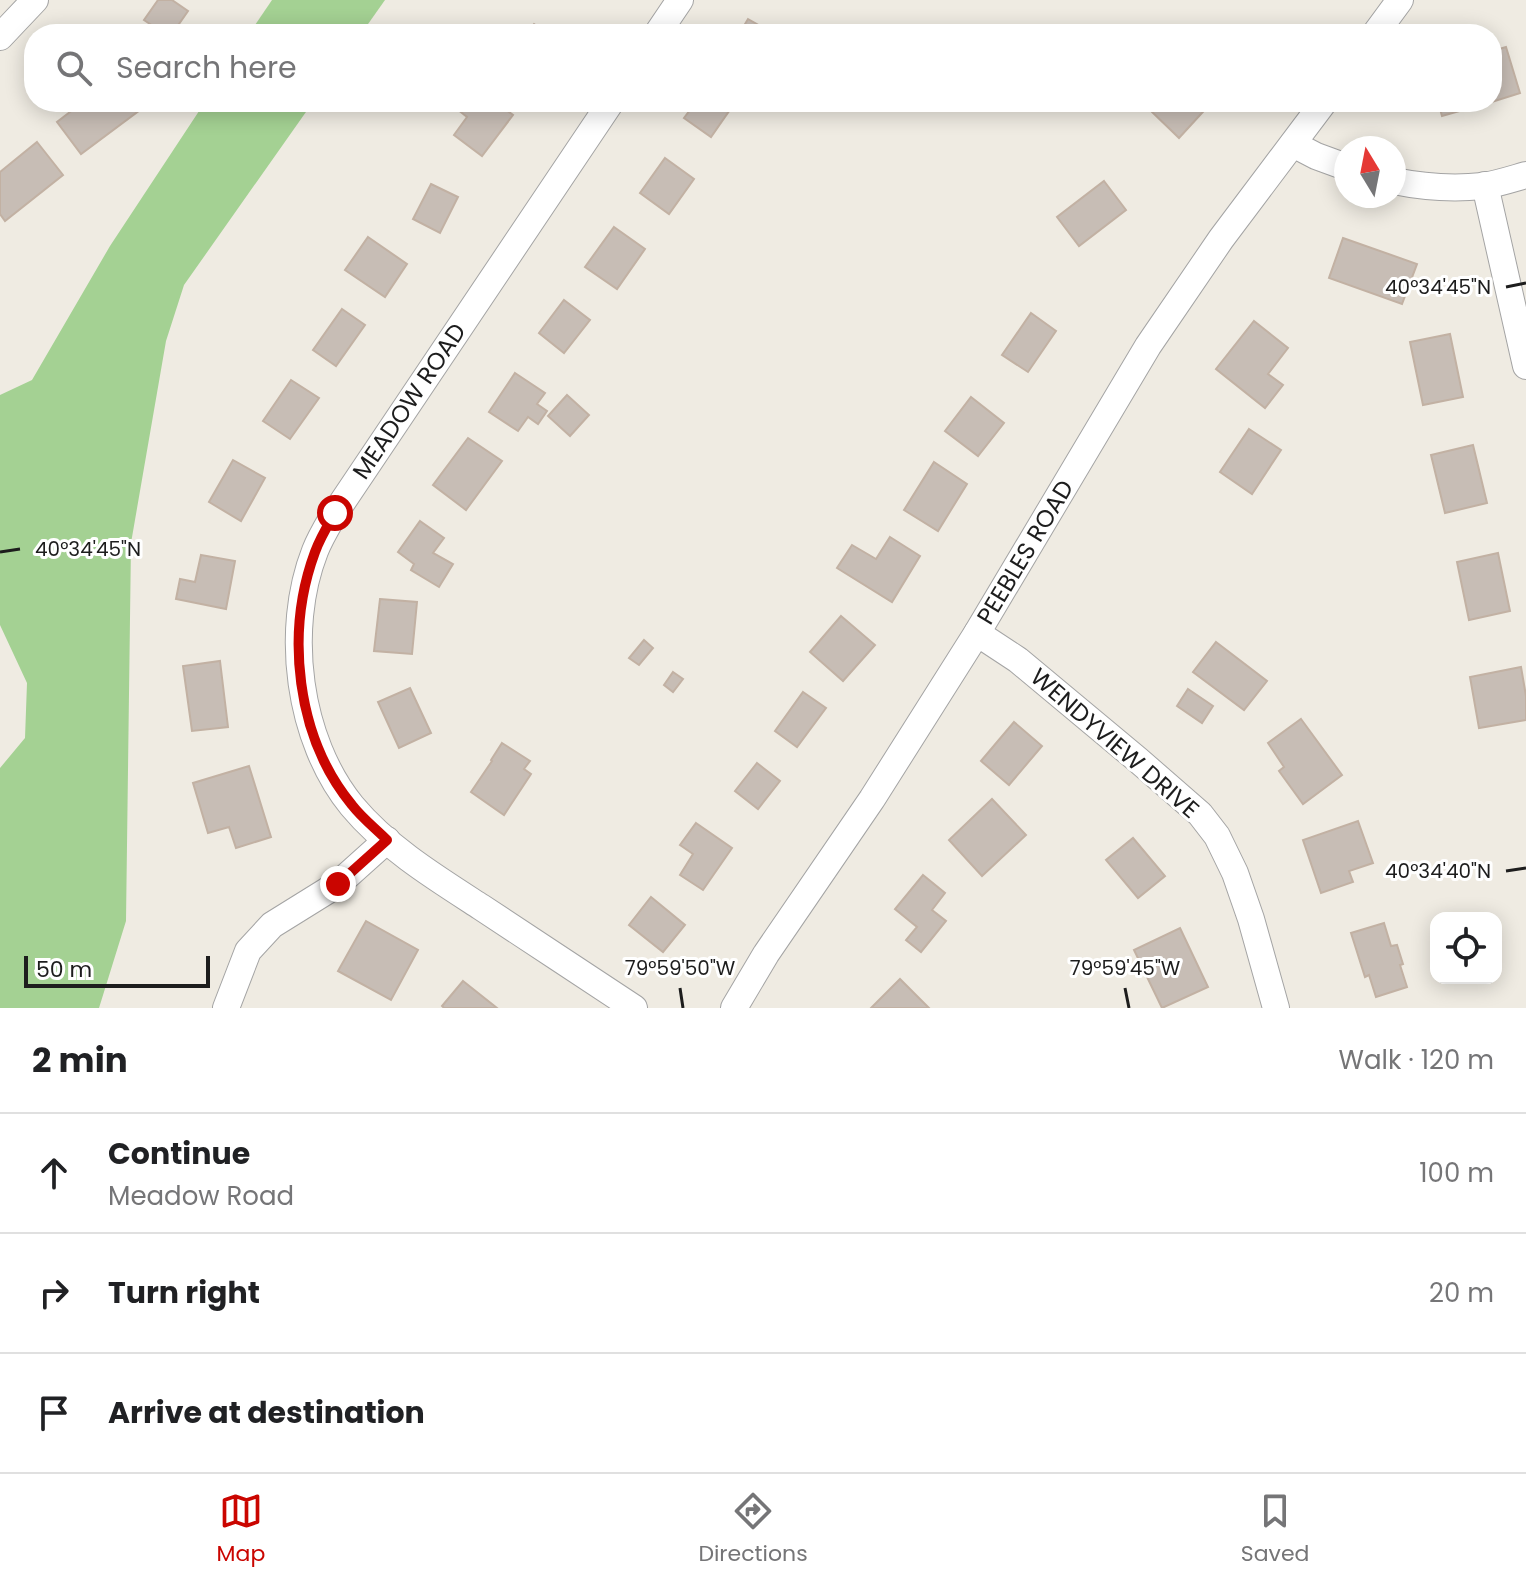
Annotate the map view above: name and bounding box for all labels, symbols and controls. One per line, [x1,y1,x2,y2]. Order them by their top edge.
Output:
search box [24,24,1502,112]
icon: search [52,46,96,90]
text: Search here [116,46,297,89]
north arrow [1334,136,1406,208]
text: 40°34'45"N [1385,273,1491,301]
street label: MEADOW ROAD [345,317,473,485]
street label: PEEBLES ROAD [969,474,1081,630]
route start [317,495,353,531]
text: 40°34'45"N [35,535,141,563]
street label: WENDYVIEW DRIVE [1023,660,1207,826]
text: 40°34'40"N [1385,857,1491,885]
route end [320,866,356,902]
map controls [1430,912,1502,984]
button: locate [1430,912,1502,984]
scale bar [24,952,210,988]
text: 50 m [36,954,92,985]
text: 79°59'50"W [625,954,736,982]
text: 79°59'45"W [1070,954,1181,982]
text: 2 min [32,1036,128,1084]
text: Walk · 120 m [1339,1042,1494,1078]
text: Continue [108,1132,250,1175]
icon: ahead [32,1151,76,1195]
text: 100 m [1419,1155,1494,1191]
text: Meadow Road [108,1178,294,1214]
icon: right [32,1271,76,1315]
text: Turn right [108,1271,260,1314]
text: 20 m [1429,1275,1494,1311]
icon: arrive [32,1391,76,1435]
text: Arrive at destination [108,1391,425,1434]
tab: Map [217,1489,265,1570]
tab: Directions [698,1489,808,1570]
tab: Saved [1241,1489,1309,1570]

